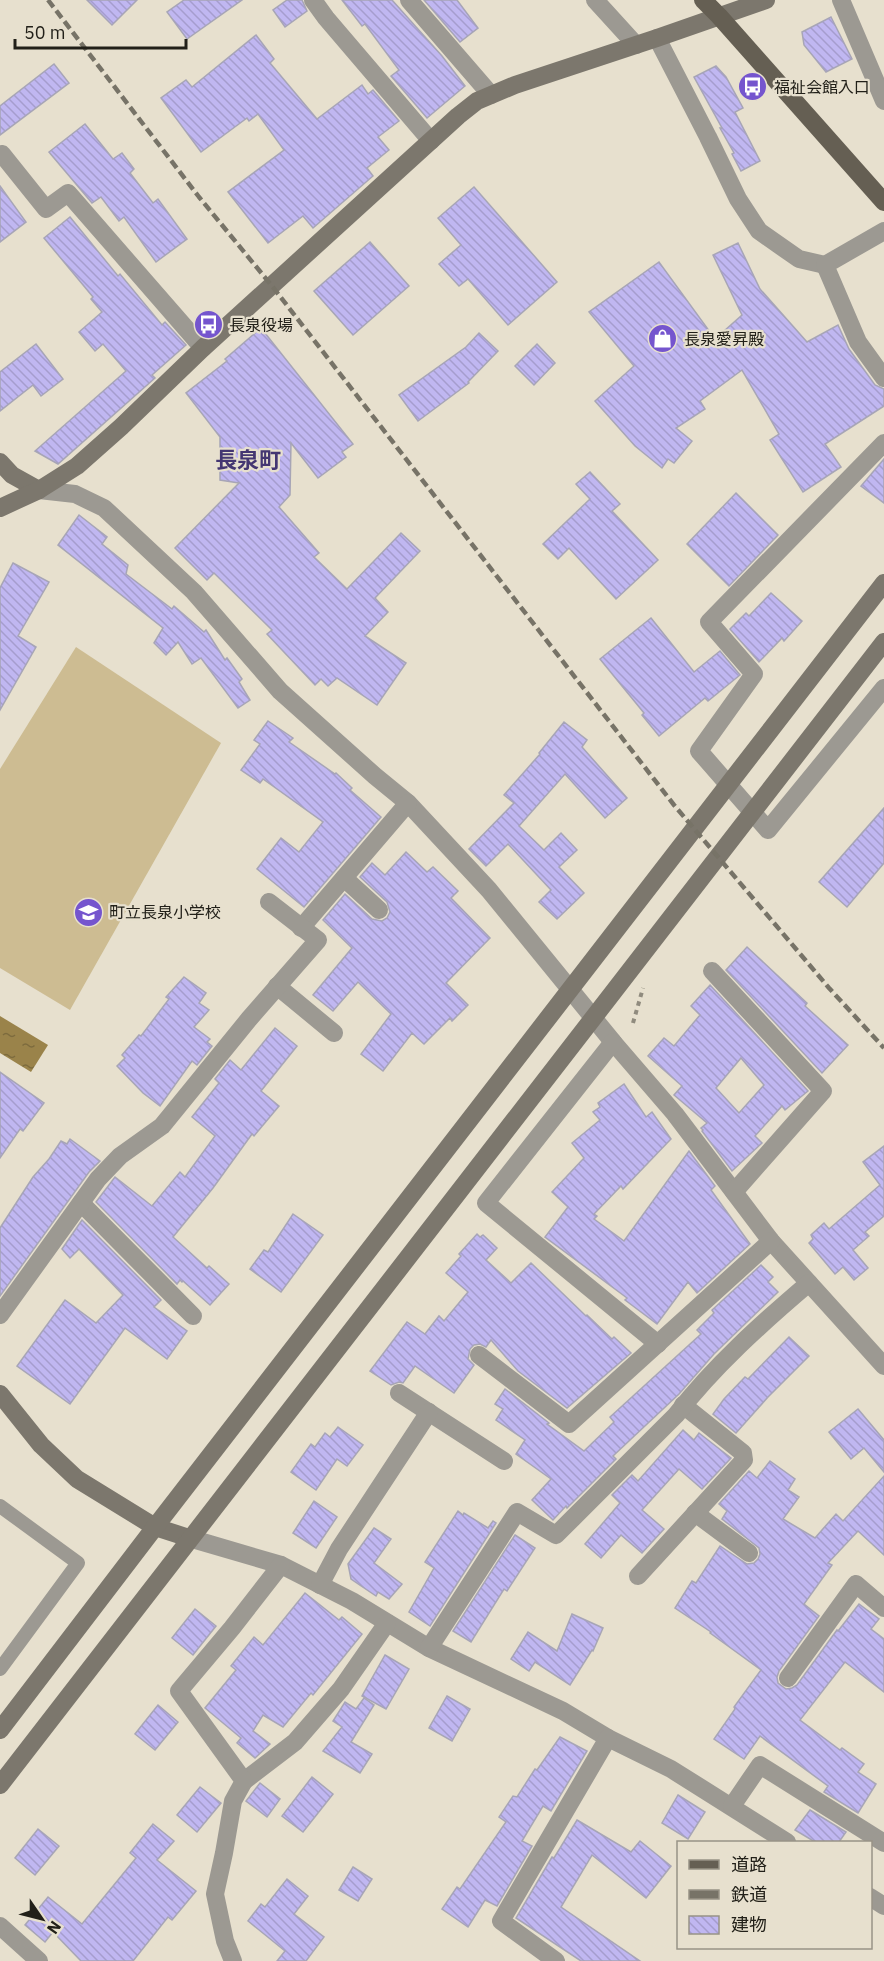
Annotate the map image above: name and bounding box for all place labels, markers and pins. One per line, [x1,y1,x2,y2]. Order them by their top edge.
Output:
bus stop icon: 福祉会館入口 [737,71,769,103]
place label: 福祉会館入口 [774,77,870,97]
bus stop icon: 長泉役場 [192,309,224,341]
place label: 長泉役場 [229,315,293,335]
shop icon: 長泉愛昇殿 [647,323,679,355]
place label: 長泉愛昇殿 [684,329,764,349]
school or university icon: 町立長泉小学校 [72,896,104,928]
place label: 町立長泉小学校 [109,902,221,922]

